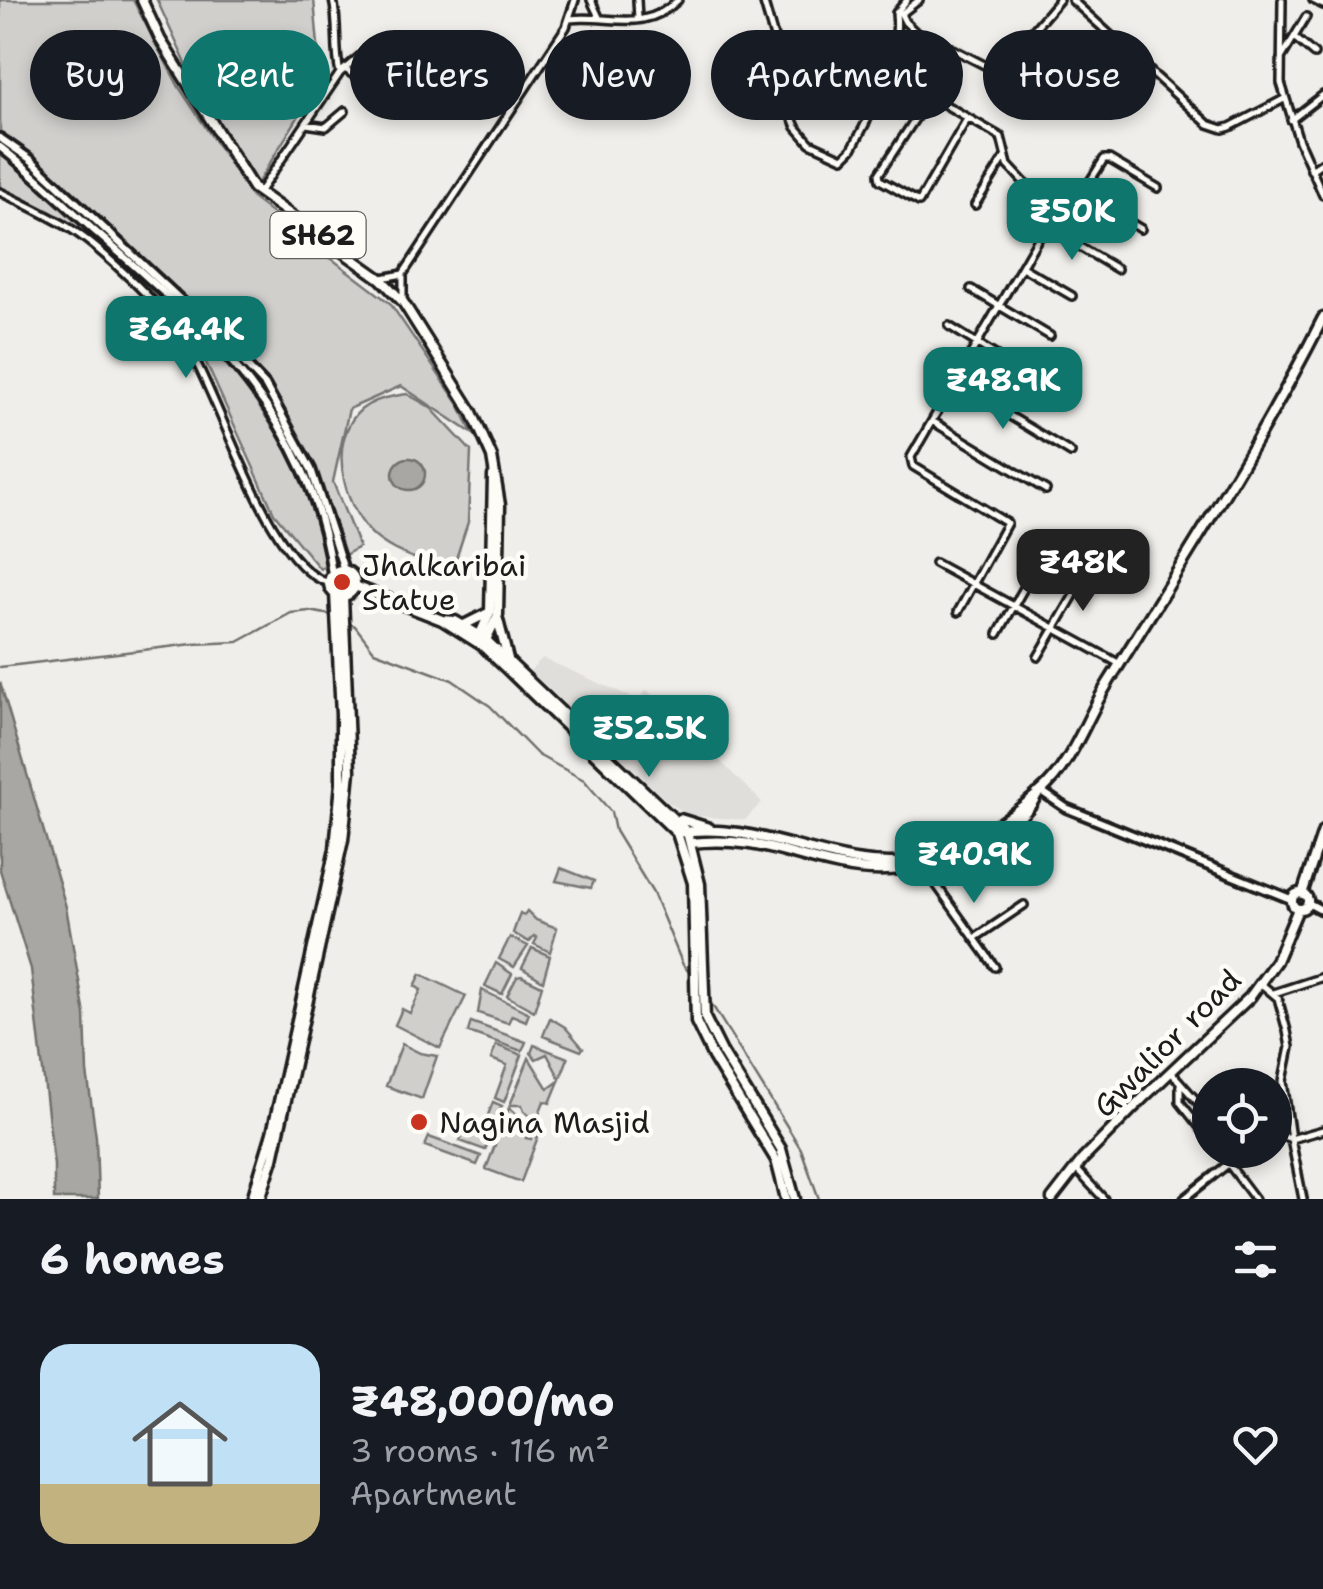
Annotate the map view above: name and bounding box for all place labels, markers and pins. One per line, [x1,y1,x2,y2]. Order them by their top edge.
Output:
pin: ₹50K [1013,178,1131,263]
pin: ₹64.4K [105,296,267,381]
pin: ₹48.9K [922,347,1084,432]
pin: ₹48K [1024,529,1142,614]
place label: Jhalkaribai Statue [362,545,526,620]
marker: Jhalkaribai Statue [331,571,353,593]
pin: ₹52.5K [568,695,730,780]
pin: ₹40.9K [893,821,1055,906]
place label: Nagina Masjid [439,1102,650,1143]
marker: Nagina Masjid [408,1111,430,1133]

